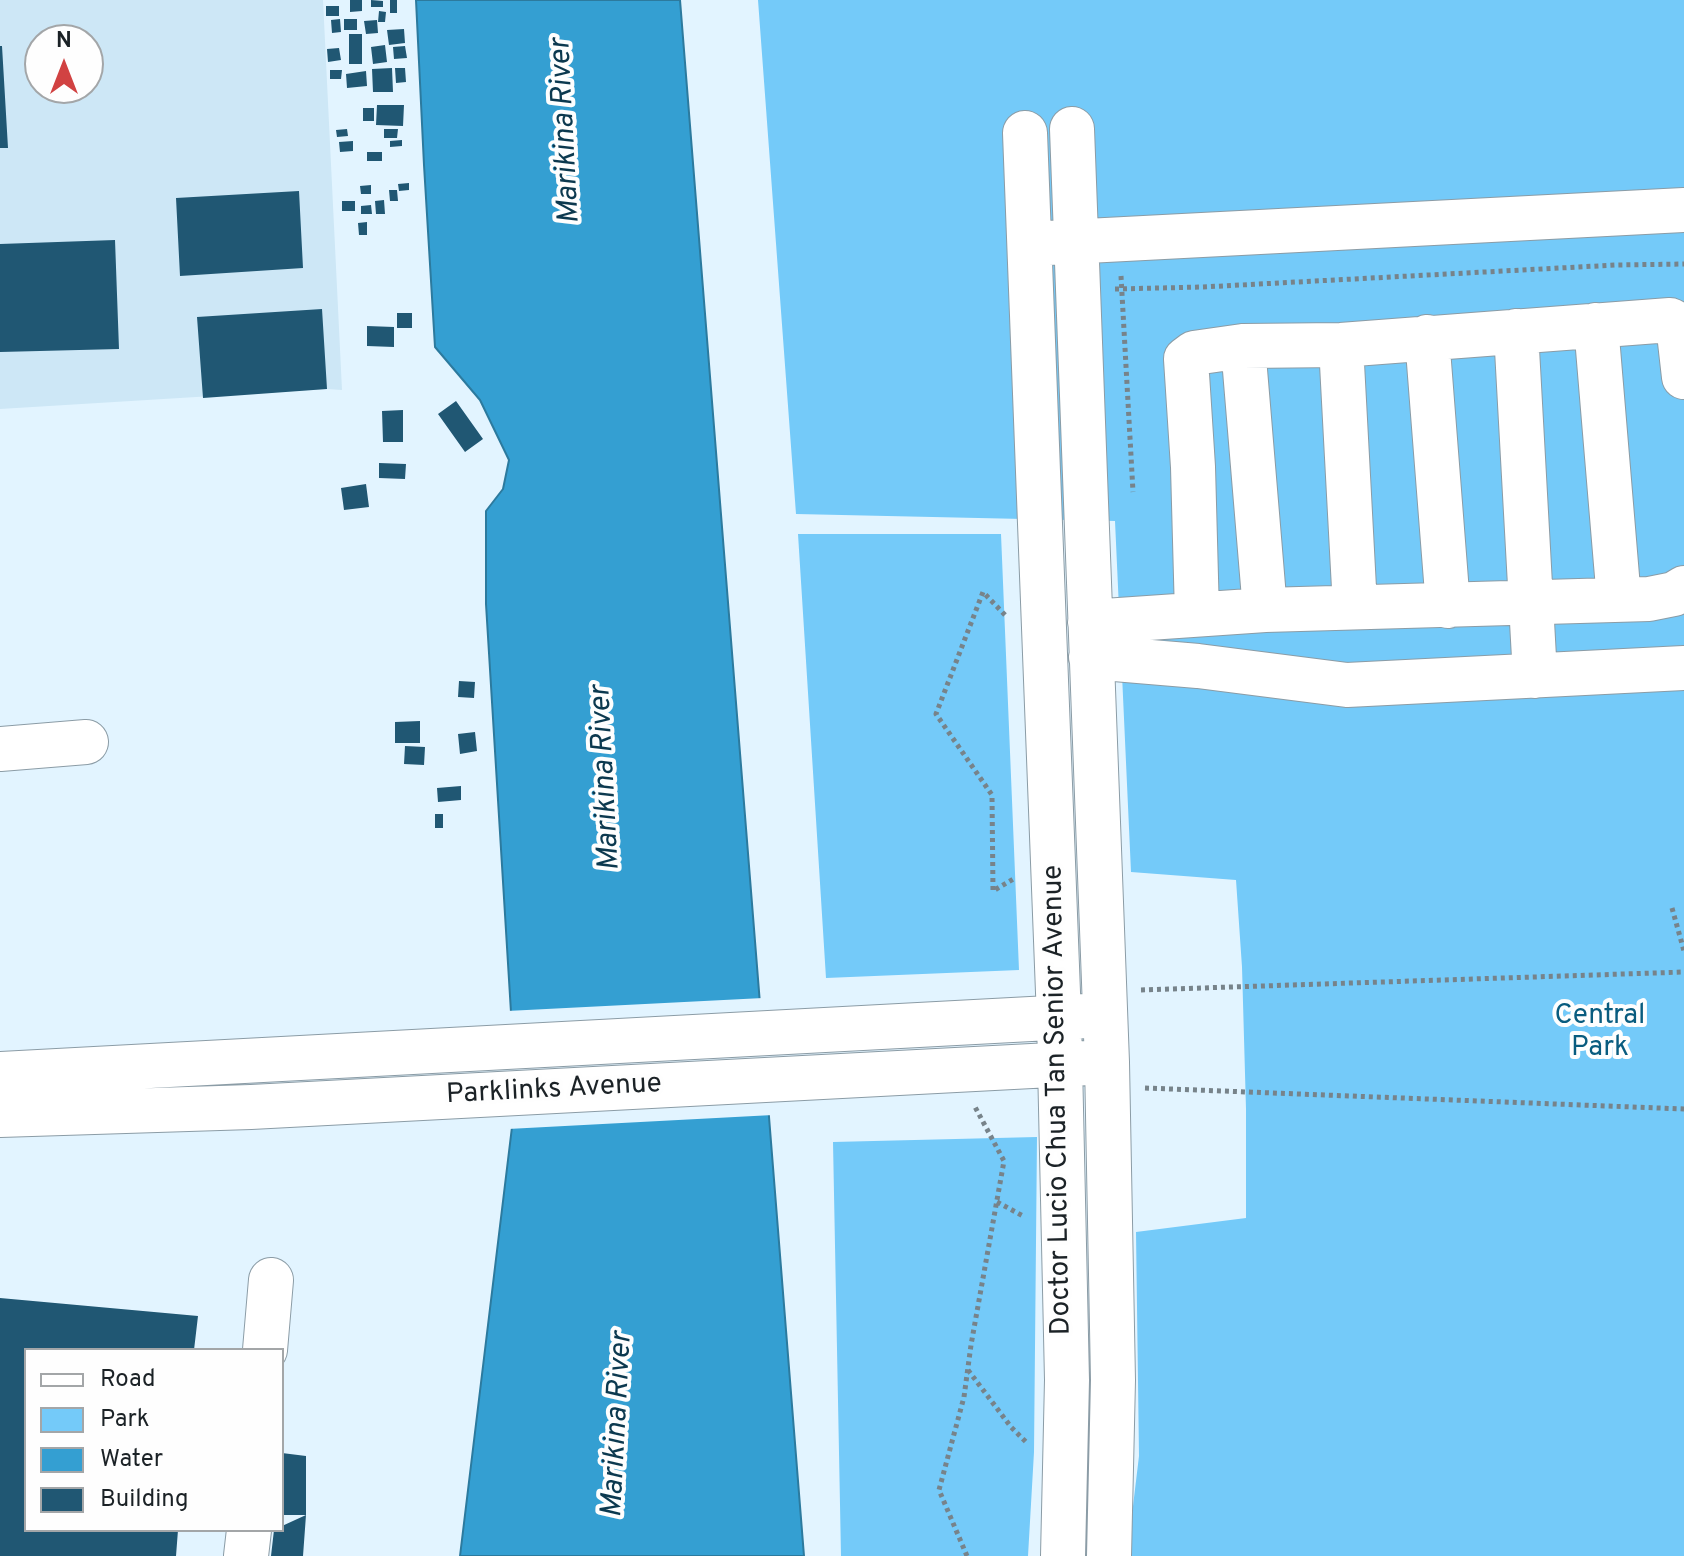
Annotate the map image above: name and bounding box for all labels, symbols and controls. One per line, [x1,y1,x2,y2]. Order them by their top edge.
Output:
north arrow [24,24,104,104]
text: N [56,28,72,55]
water label: Marikina River [544,37,590,225]
water label: Marikina River [584,684,630,872]
street label: Doctor Lucio Chua Tan Senior Avenue [1038,864,1080,1336]
park label: Central Park [1555,1000,1645,1066]
street label: Parklinks Avenue [445,1069,663,1113]
water label: Marikina River [596,1331,642,1519]
legend [24,1348,284,1532]
text: Road [100,1365,156,1395]
text: Park [100,1405,150,1435]
text: Water [100,1445,163,1475]
text: Building [100,1485,189,1515]

